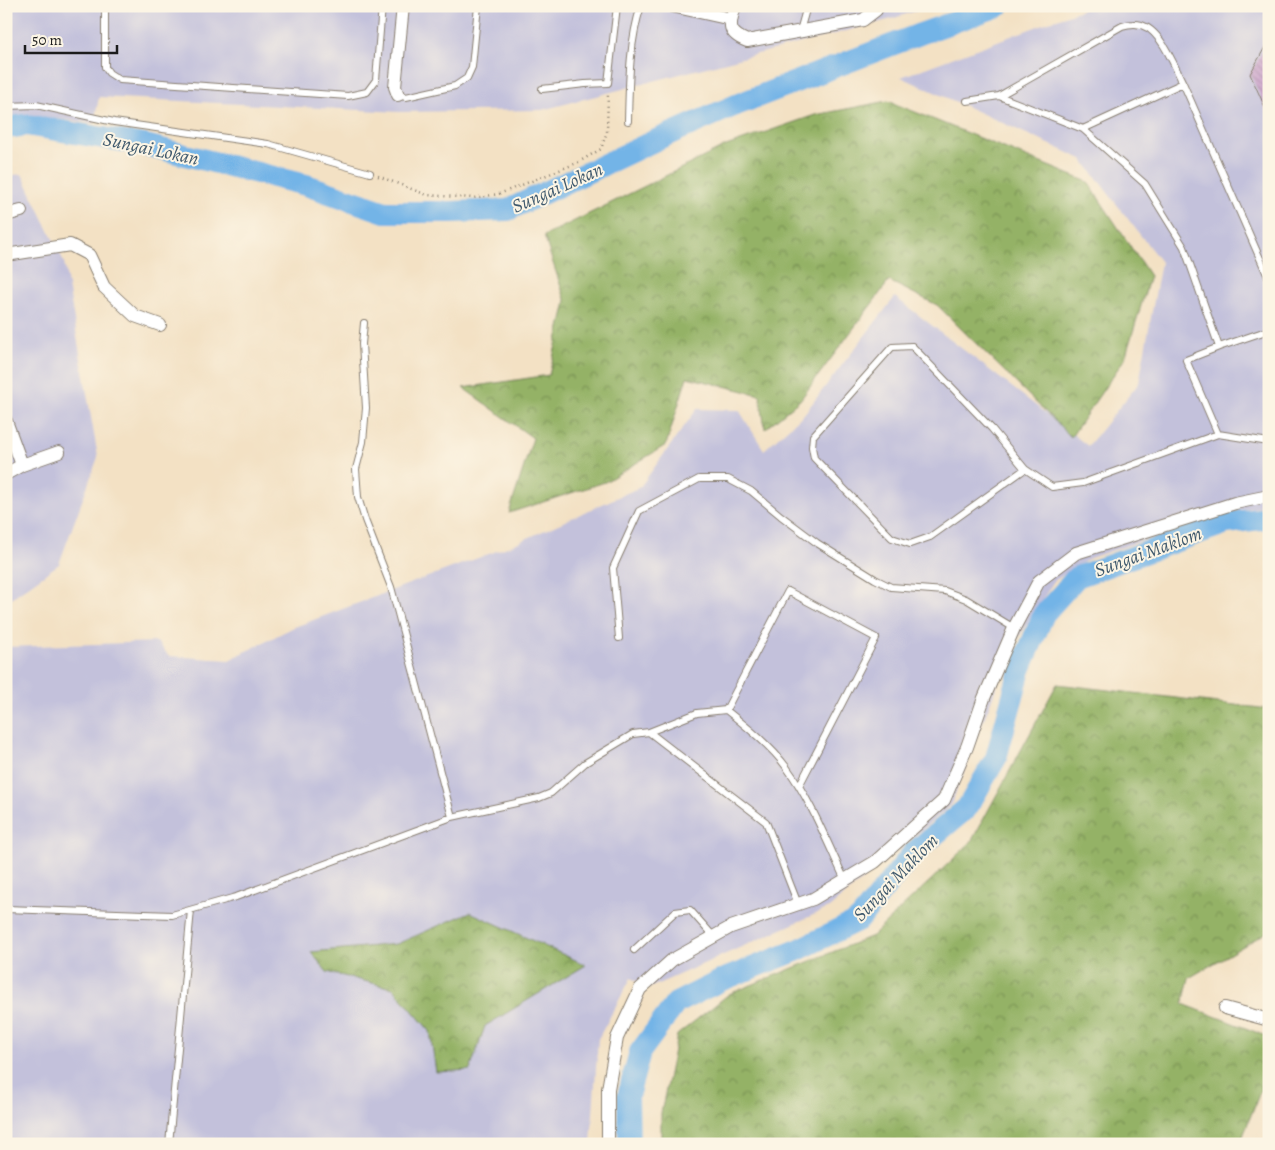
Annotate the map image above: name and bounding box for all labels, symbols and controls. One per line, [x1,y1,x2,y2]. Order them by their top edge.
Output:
scale bar [25,22,118,54]
text: 50 m [32,30,62,50]
water label: Sungai Lokan [101,126,201,172]
water label: Sungai Lokan [508,156,607,220]
water label: Sungai Maklom [1091,520,1206,583]
water label: Sungai Maklom [847,828,944,927]

